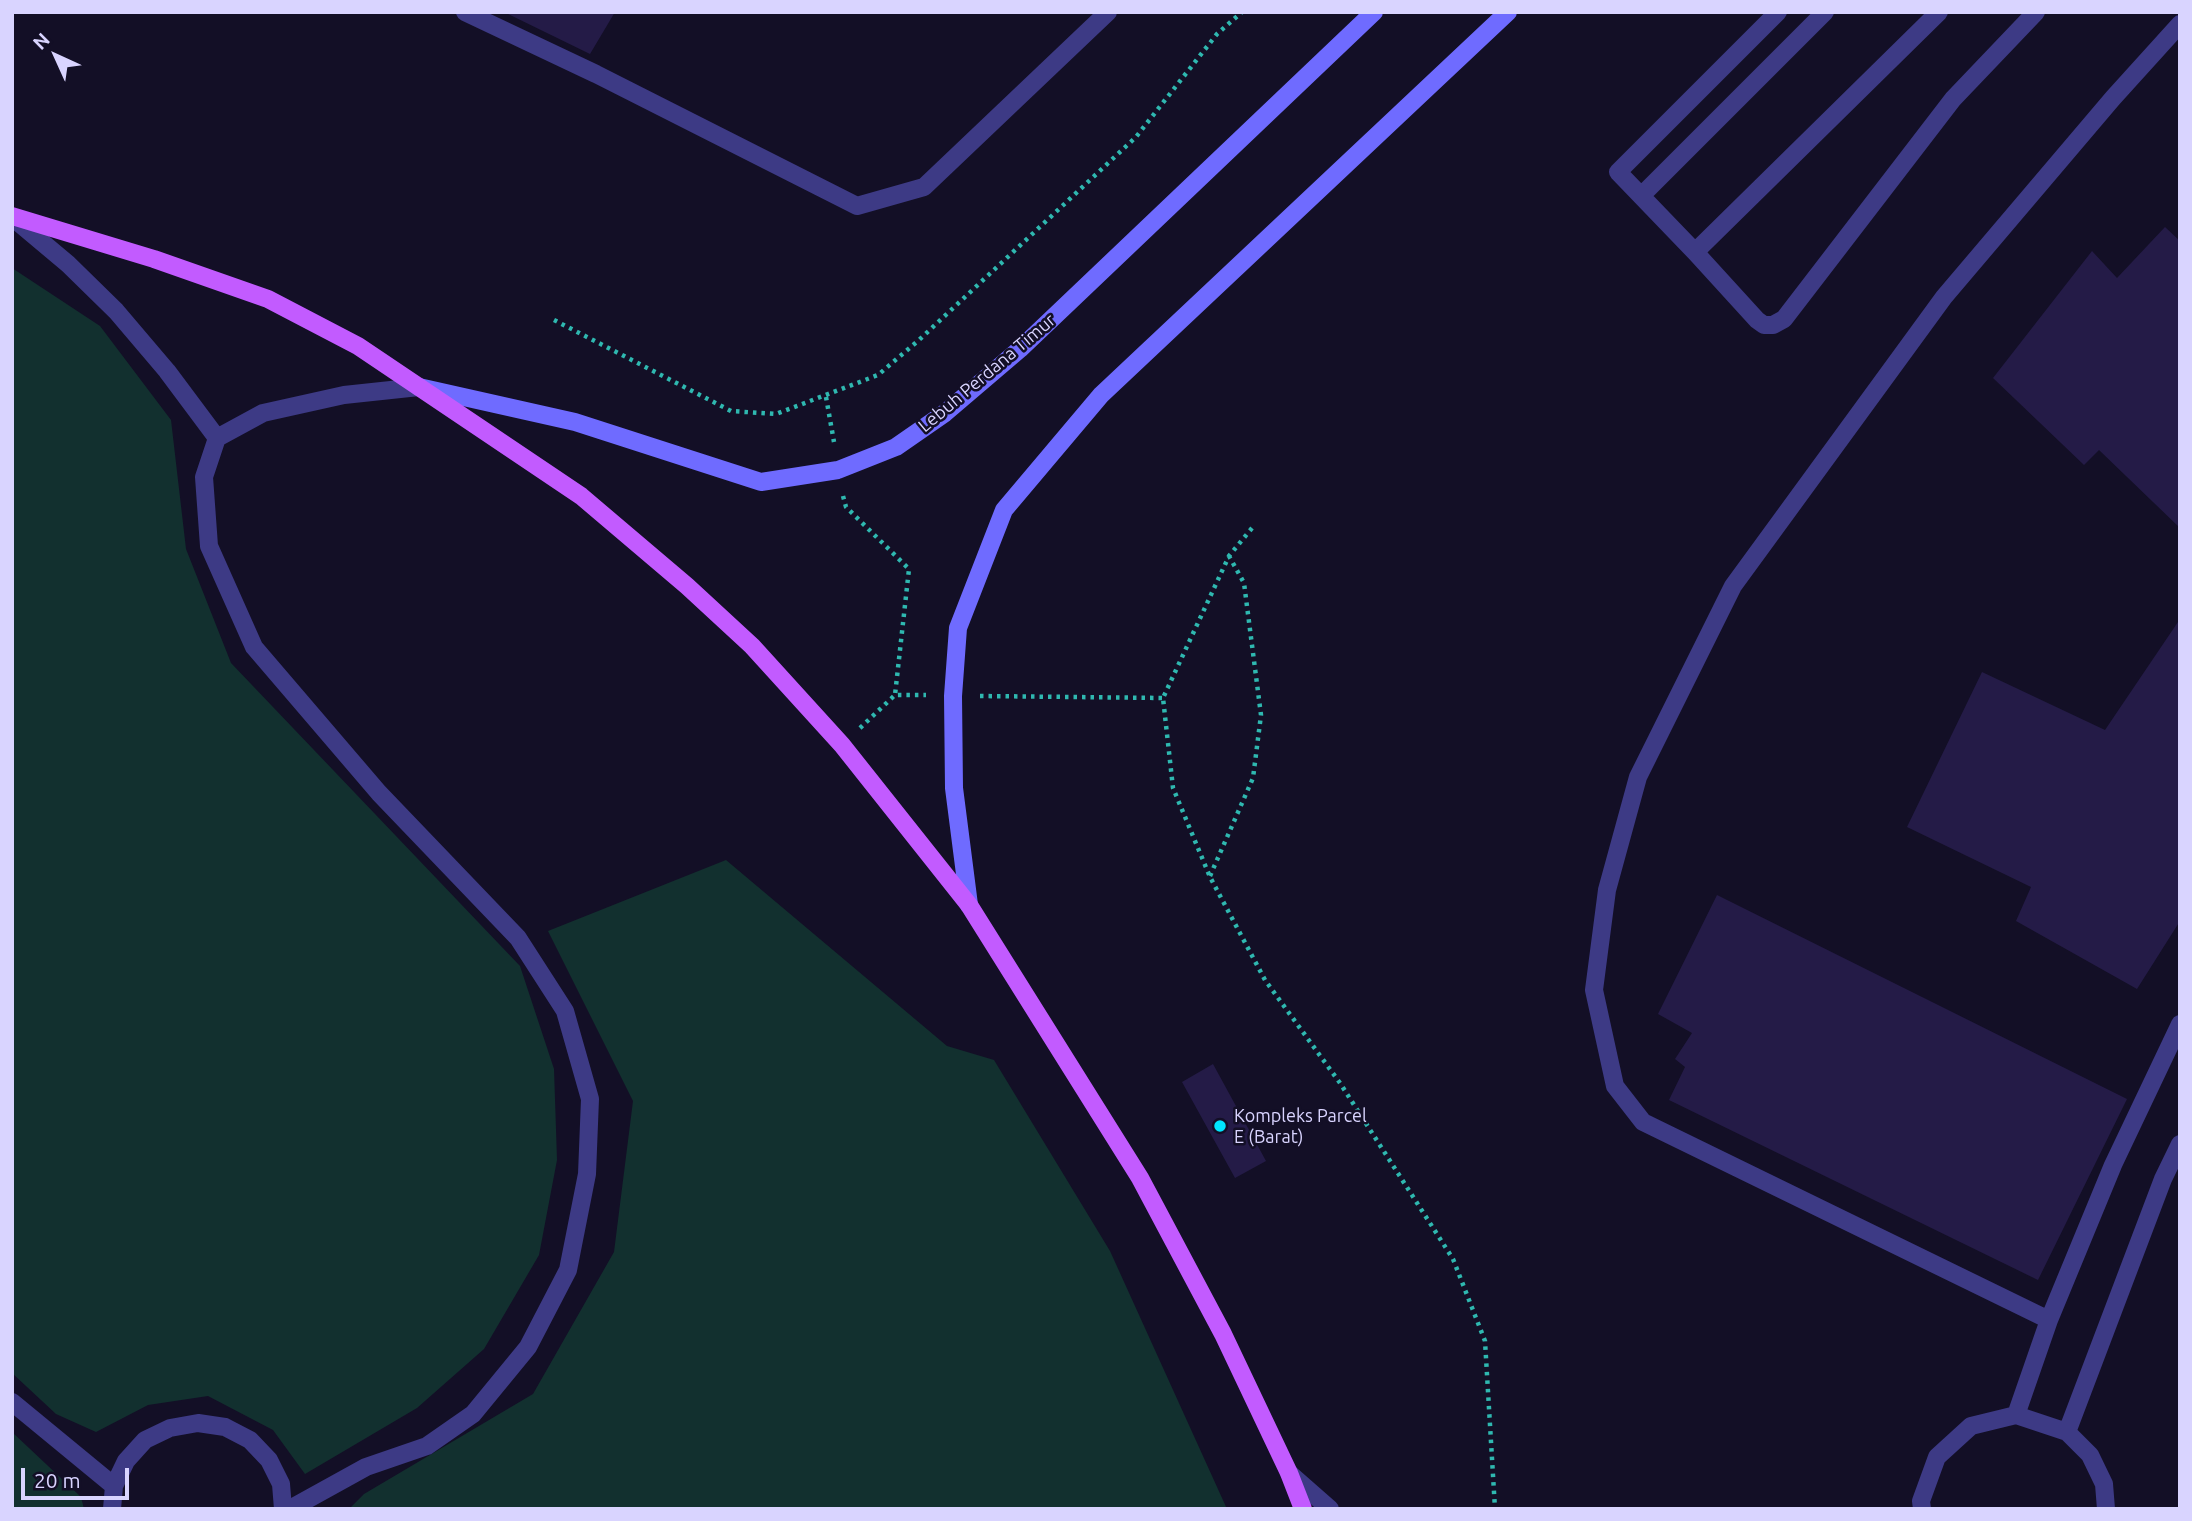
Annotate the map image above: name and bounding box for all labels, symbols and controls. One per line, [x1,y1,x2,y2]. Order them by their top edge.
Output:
north arrow [21,21,91,91]
text: N [28,28,54,54]
street label: Lebuh Perdana Timur [914,309,1060,437]
place label: Kompleks Parcel E (Barat) [1234,1105,1367,1148]
marker: Kompleks Parcel E (Barat) [1212,1118,1228,1134]
scale bar [24,1454,133,1498]
text: 20 m [34,1468,81,1492]

